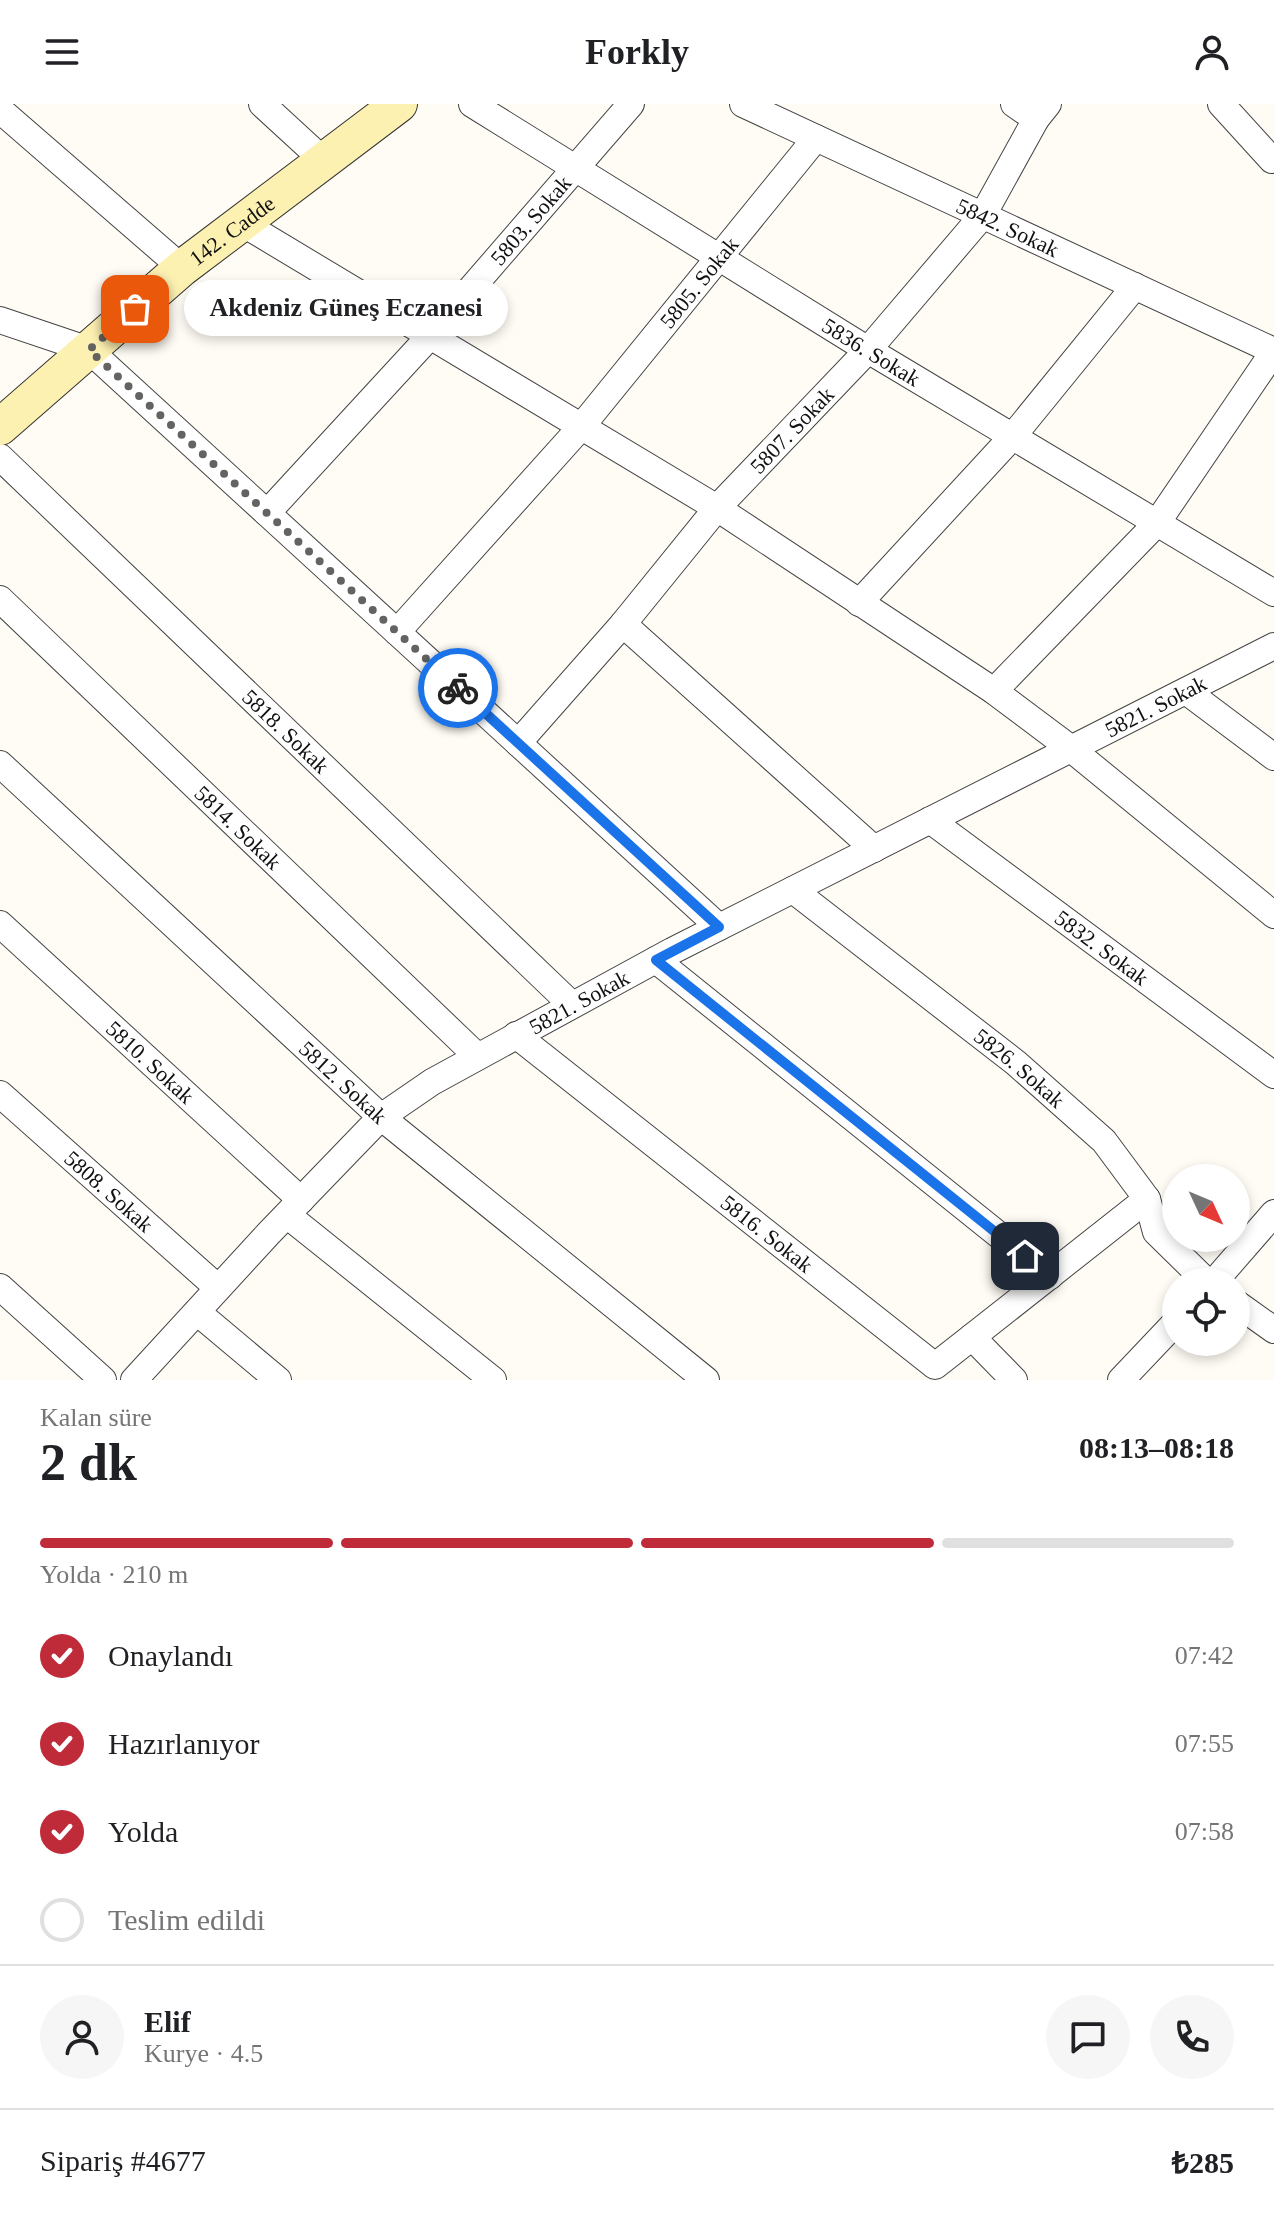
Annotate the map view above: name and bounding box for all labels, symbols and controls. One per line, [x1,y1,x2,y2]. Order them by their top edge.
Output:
icon: menu [40,30,84,74]
icon: person [1190,30,1234,74]
text: Forkly [585,32,689,72]
street label: 5803. Sokak [485,170,576,270]
street label: 142. Cadde [184,190,279,271]
street label: 5842. Sokak [953,193,1063,262]
street label: 5805. Sokak [654,232,743,333]
pin [101,275,169,343]
callout: Akdeniz Güneş Eczanesi [183,281,507,337]
icon: bag [113,287,157,331]
text: Akdeniz Güneş Eczanesi [209,293,483,322]
street label: 5836. Sokak [818,312,925,391]
street label: 5807. Sokak [745,382,839,478]
courier [418,648,498,728]
icon: bike [436,666,480,710]
street label: 5821. Sokak [1101,670,1210,742]
street label: 5818. Sokak [238,684,334,778]
street label: 5814. Sokak [190,780,287,874]
street label: 5832. Sokak [1050,905,1154,990]
street label: 5821. Sokak [525,965,633,1039]
street label: 5810. Sokak [101,1015,199,1108]
street label: 5826. Sokak [969,1023,1070,1113]
street label: 5812. Sokak [294,1036,392,1129]
street label: 5808. Sokak [60,1145,158,1237]
north arrow [1162,1164,1250,1252]
map controls [1162,1164,1250,1356]
street label: 5816. Sokak [716,1189,818,1277]
pin [991,1222,1059,1290]
icon: home [1003,1234,1047,1278]
button: locate [1162,1268,1250,1356]
text: Kalan süre [40,1403,152,1432]
text: 08:13–08:18 [1079,1431,1234,1464]
text: 2 dk [40,1434,137,1491]
text: Yolda · 210 m [40,1560,188,1589]
icon: check [40,1634,84,1678]
text: Onaylandı [108,1639,233,1672]
text: 07:42 [1175,1641,1234,1670]
icon: check [40,1722,84,1766]
text: Hazırlanıyor [108,1727,260,1760]
text: 07:55 [1175,1729,1234,1758]
icon: check [40,1810,84,1854]
text: Yolda [108,1815,178,1848]
text: 07:58 [1175,1817,1234,1846]
text: Teslim edildi [108,1903,265,1936]
button: person [40,1995,124,2079]
button: chat [1046,1995,1130,2079]
button: phone [1150,1995,1234,2079]
text: Elif [144,2005,191,2038]
text: Kurye · 4.5 [144,2039,263,2068]
text: Sipariş #4677 [40,2144,206,2177]
text: ₺285 [1172,2146,1234,2179]

